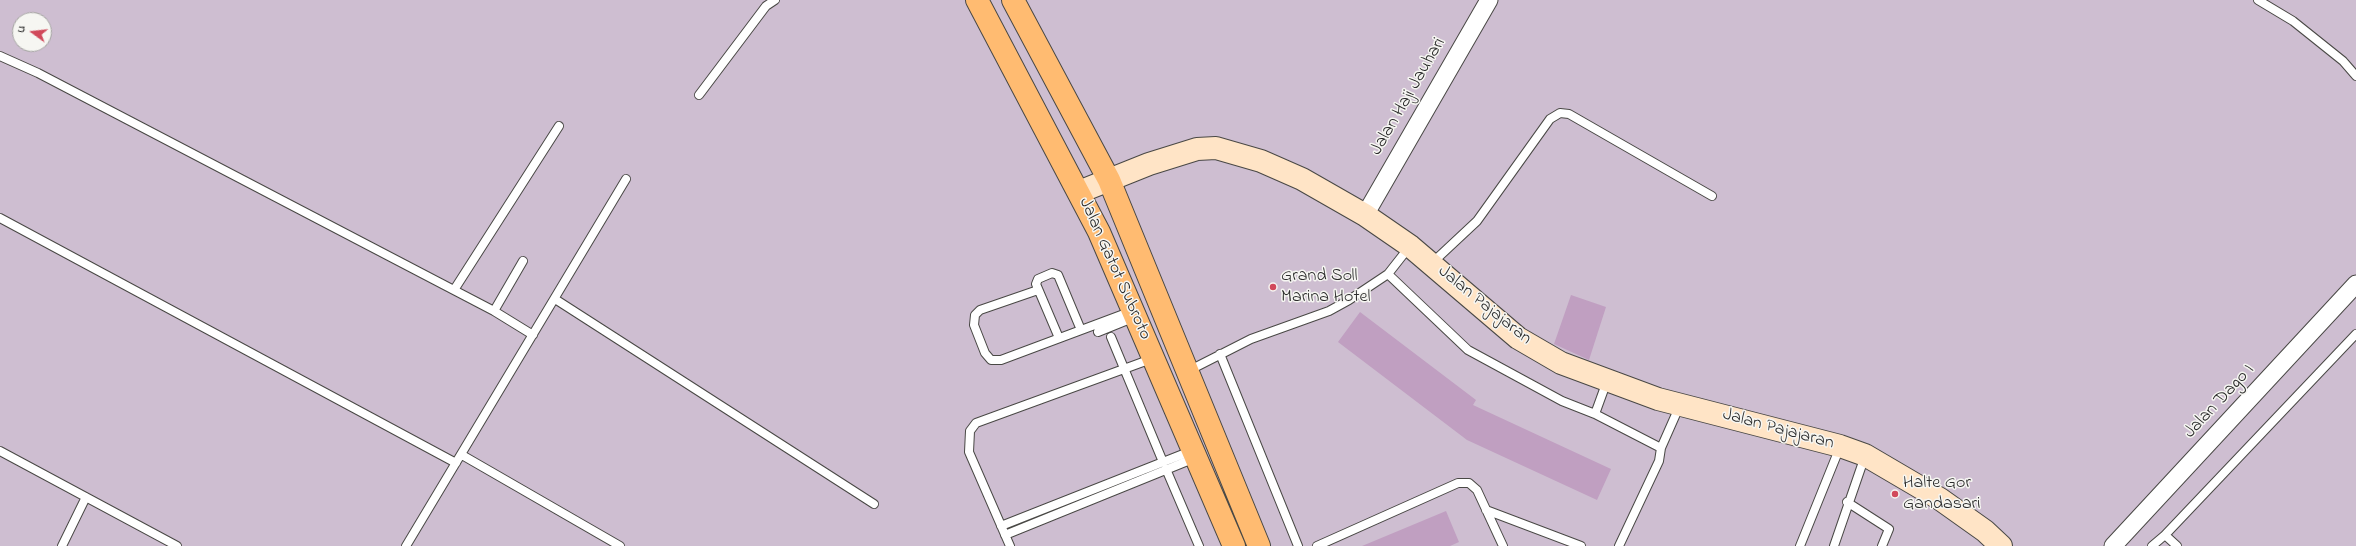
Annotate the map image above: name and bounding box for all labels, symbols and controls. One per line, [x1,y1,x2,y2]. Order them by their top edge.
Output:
north arrow [12,12,52,52]
text: U [13,24,30,35]
street label: Jalan Haji Jauhari [1367,34,1451,160]
street label: Jalan Gatot Subroto [1073,195,1155,343]
street label: Jalan Pajajaran [1433,262,1535,350]
place label: Grand Soll Marina Hotel [1281,266,1371,308]
marker: Grand Soll Marina Hotel [1268,282,1278,292]
street label: Jalan Dago I [2180,360,2260,444]
street label: Jalan Pajajaran [1720,405,1836,455]
place label: Halte Gor Gandasari [1903,473,1980,516]
marker: Halte Gor Gandasari [1890,489,1900,499]

